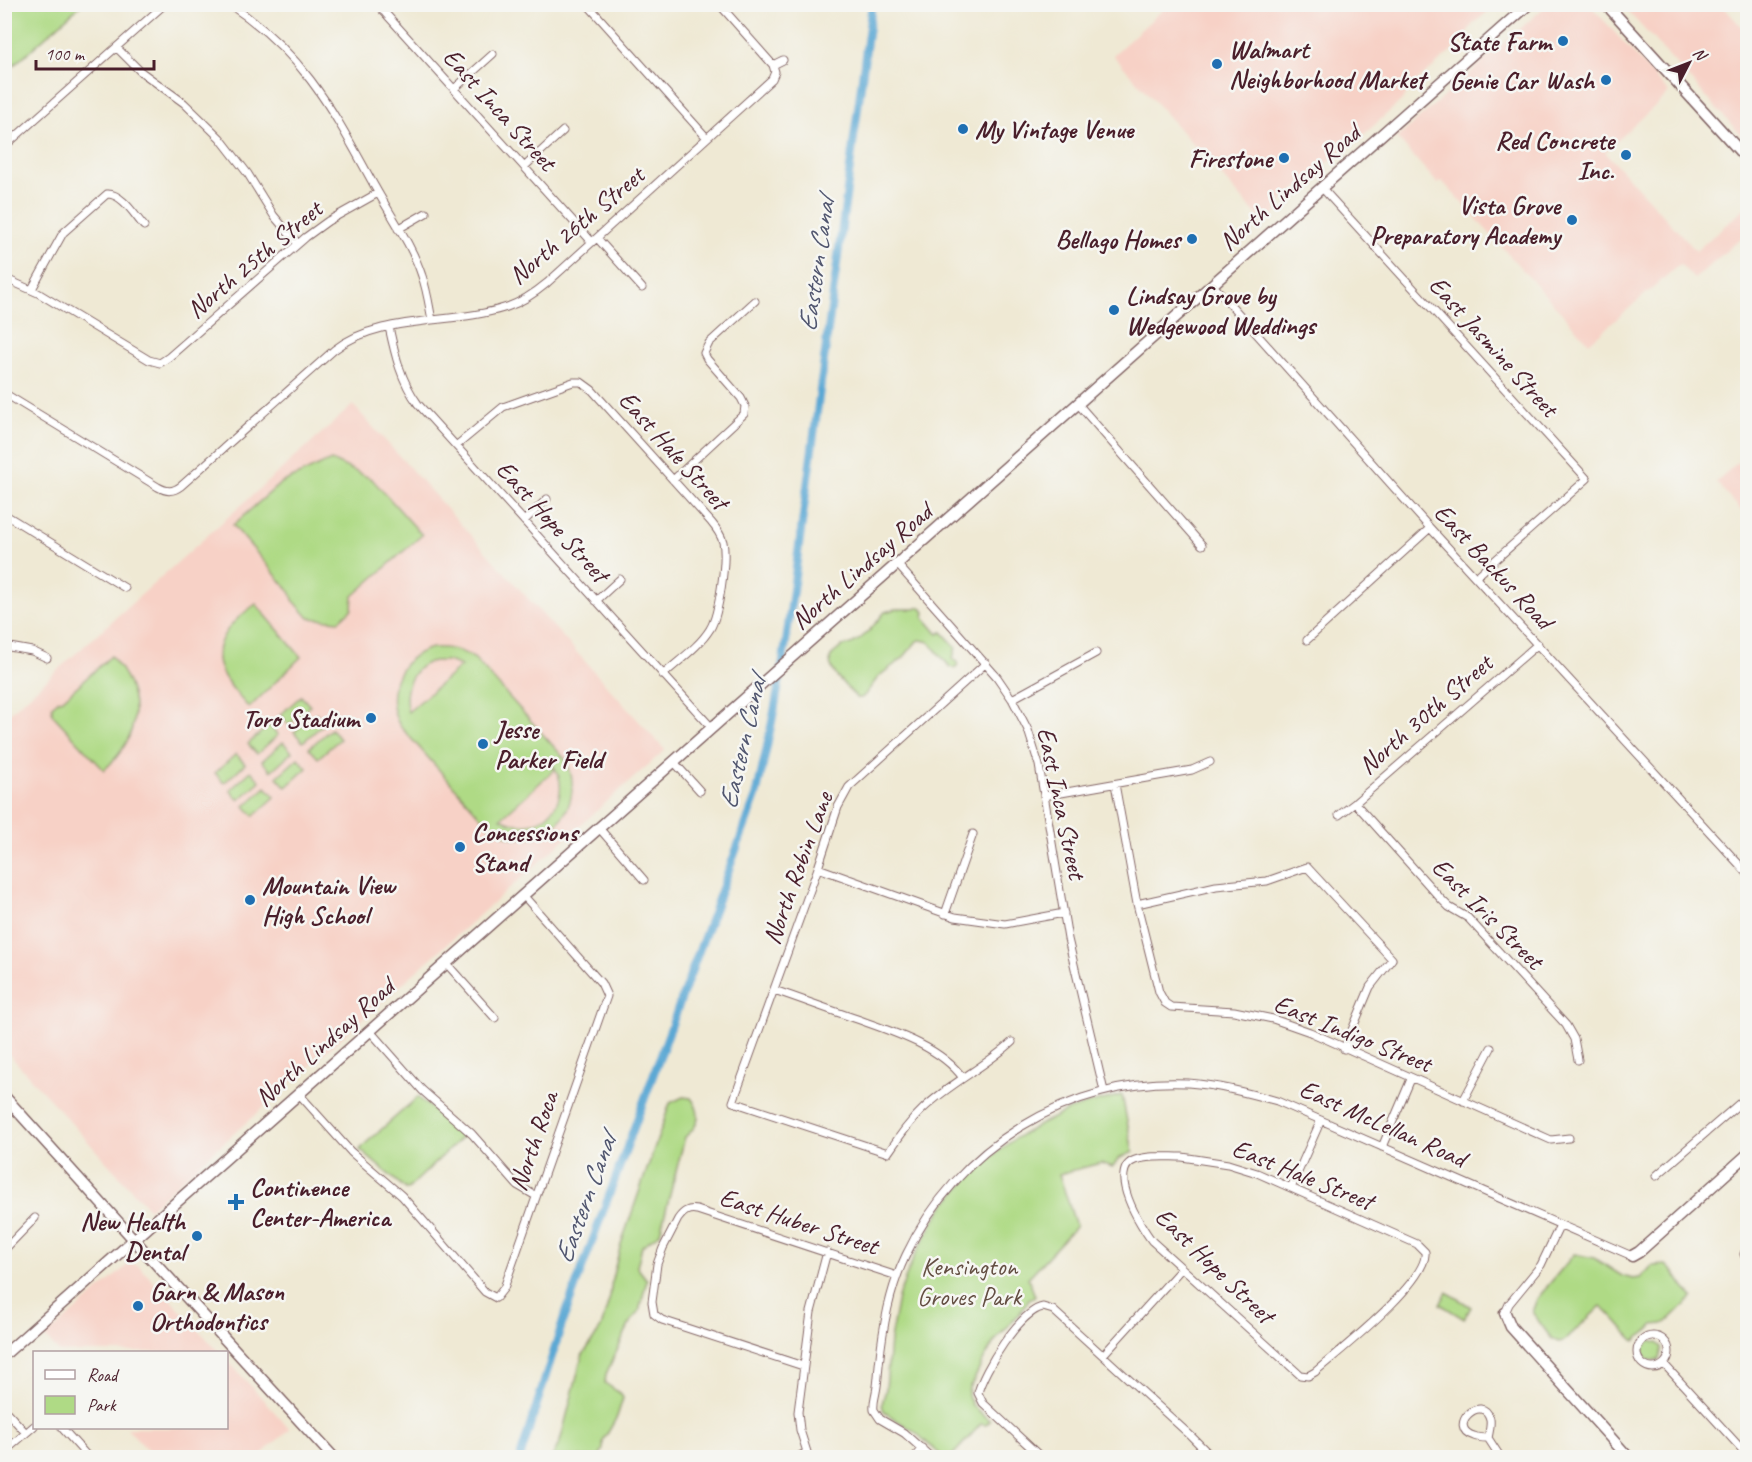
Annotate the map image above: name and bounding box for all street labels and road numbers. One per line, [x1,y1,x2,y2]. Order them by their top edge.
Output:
street label: East Inca Street [436,41,565,179]
street label: North Lindsay Road [1212,114,1370,258]
street label: North 26th Street [502,158,653,292]
street label: North 25th Street [180,192,331,326]
street label: East Jasmine Street [1422,269,1567,425]
street label: East Hale Street [611,384,738,519]
street label: East Hope Street [489,453,618,592]
street label: North Lindsay Road [784,493,942,637]
street label: East Backus Road [1427,496,1563,639]
street label: North 30th Street [1351,646,1501,782]
street label: East Inca Street [1029,724,1094,884]
street label: North Robin Lane [755,786,841,949]
street label: East Iris Street [1425,850,1552,978]
street label: North Lindsay Road [248,968,404,1114]
street label: East Indigo Street [1269,987,1439,1081]
street label: East McLellan Road [1294,1072,1475,1176]
street label: North Roca [501,1085,567,1195]
street label: East Hale Street [1227,1131,1381,1219]
street label: East Huber Street [715,1180,885,1263]
street label: East Hope Street [1148,1200,1284,1333]

